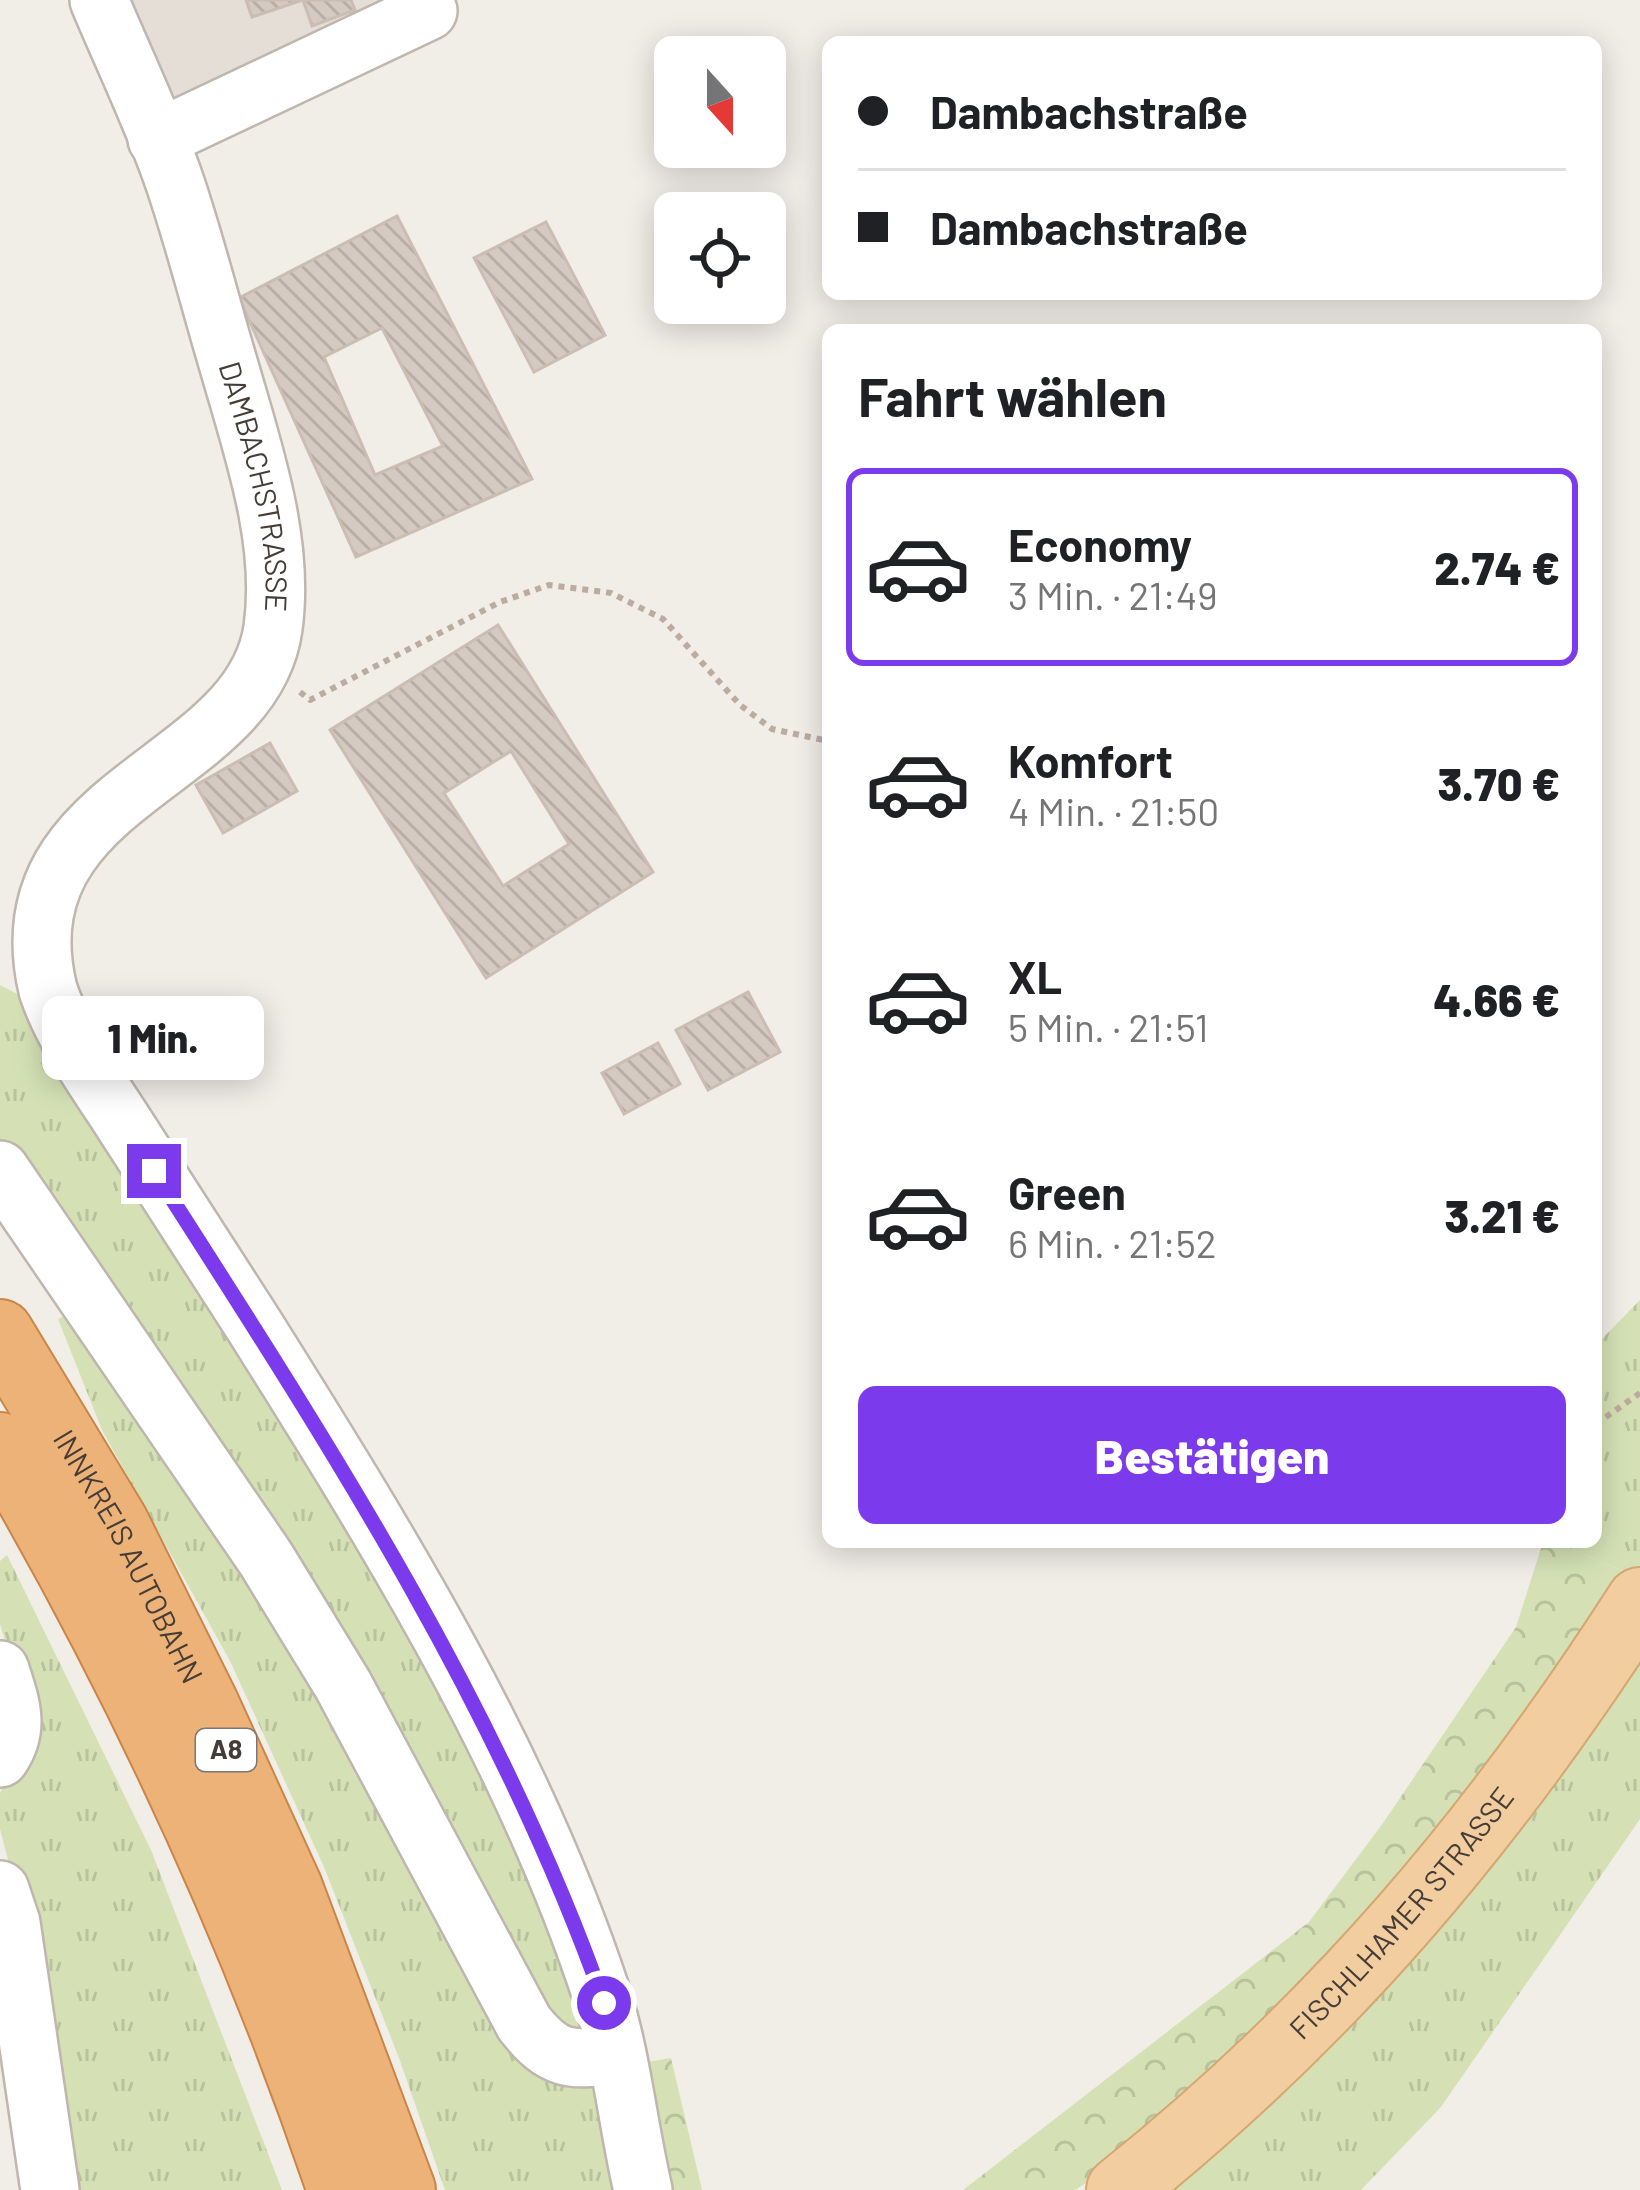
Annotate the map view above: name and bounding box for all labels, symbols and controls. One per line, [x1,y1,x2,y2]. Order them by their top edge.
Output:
north arrow [654,36,786,168]
map controls [654,36,786,324]
text: Dambachstraße [930,84,1248,138]
button: locate [654,192,786,324]
text: Dambachstraße [930,200,1248,254]
street label: DAMBACHSTRASSE [213,357,296,613]
text: Fahrt wählen [858,363,1167,428]
icon: car [864,513,972,621]
text: Economy [1008,517,1192,571]
text: 2.74 € [1434,540,1560,594]
text: 3 Min. · 21:49 [1008,571,1218,618]
icon: car [864,729,972,837]
text: Komfort [1008,733,1173,787]
text: 3.70 € [1437,756,1560,810]
text: 4 Min. · 21:50 [1008,787,1219,834]
icon: car [864,945,972,1053]
text: XL [1008,949,1062,1003]
text: 4.66 € [1433,972,1560,1026]
callout: 1 Min. [43,997,265,1081]
text: 5 Min. · 21:51 [1008,1003,1208,1050]
text: 1 Min. [107,1014,199,1061]
route end [127,1144,181,1198]
icon: car [864,1161,972,1269]
text: Green [1008,1165,1126,1219]
text: 3.21 € [1444,1188,1560,1242]
text: 6 Min. · 21:52 [1008,1219,1217,1266]
button: Bestätigen [858,1386,1566,1524]
street label: INNKREIS AUTOBAHN [47,1423,212,1689]
road number: A8 [196,1729,256,1771]
street label: FISCHLHAMER STRASSE [1281,1779,1520,2046]
route start [577,1976,631,2030]

